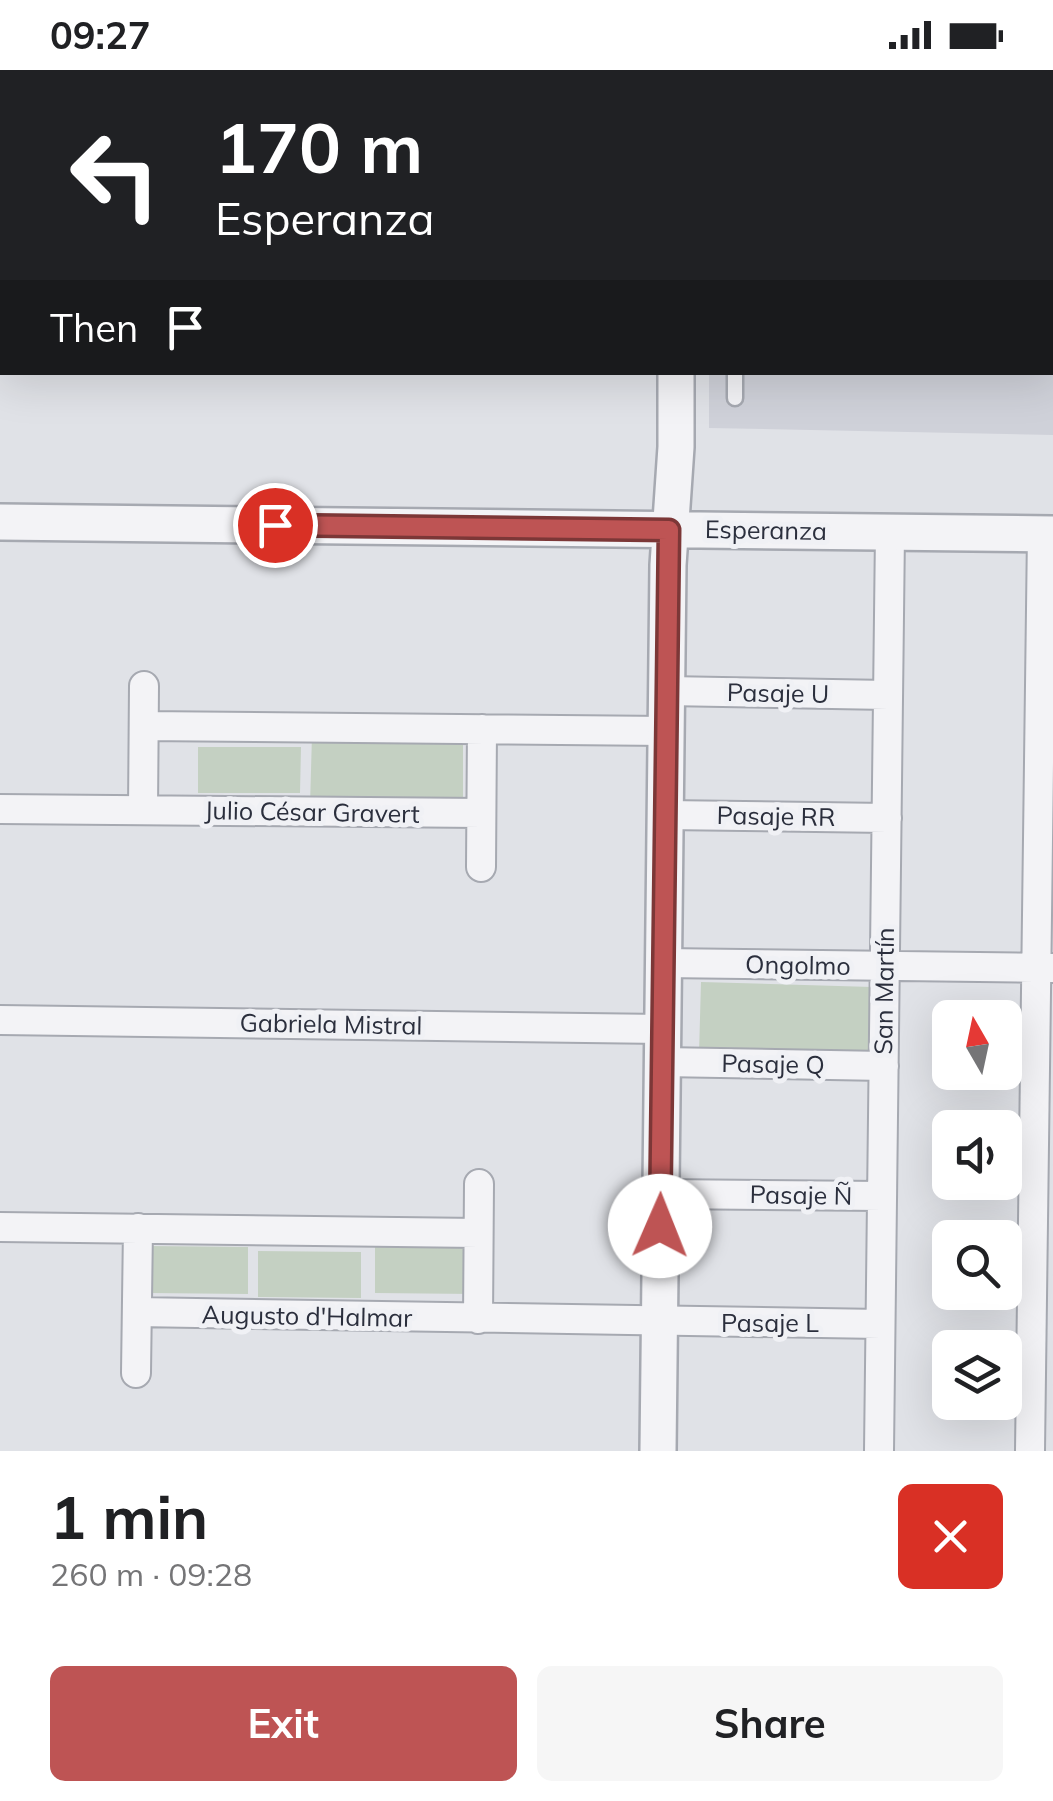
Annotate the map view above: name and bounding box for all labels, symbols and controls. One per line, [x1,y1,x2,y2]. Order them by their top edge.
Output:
text: 09:27 [50,11,151,59]
text: 170 m [215,103,423,191]
icon: left [50,110,180,240]
text: Esperanza [215,190,435,246]
icon: arrive [158,300,213,355]
text: Then [50,304,138,352]
pin [233,483,318,568]
icon: arrive [248,498,303,553]
street label: Esperanza [705,513,827,546]
street label: Pasaje U [727,676,829,709]
street label: Julio César Gravert [204,794,420,829]
street label: Pasaje RR [716,799,836,832]
street label: San Martín [867,927,900,1055]
street label: Ongolmo [745,948,851,981]
north arrow [932,1000,1022,1090]
map controls [932,1000,1022,1420]
street label: Gabriela Mistral [239,1006,423,1041]
street label: Pasaje Q [721,1047,825,1080]
button: sound [932,1110,1022,1200]
position arrow [608,1174,712,1278]
street label: Pasaje Ñ [749,1178,853,1211]
button: search [932,1220,1022,1310]
street label: Augusto d'Halmar [201,1298,413,1333]
street label: Pasaje L [721,1307,819,1338]
button: layers [932,1330,1022,1420]
text: 1 min [50,1479,208,1554]
button: close [898,1484,1003,1589]
text: 260 m · 09:28 [50,1554,252,1594]
button: Exit [50,1666,517,1781]
button: Share [537,1666,1003,1781]

